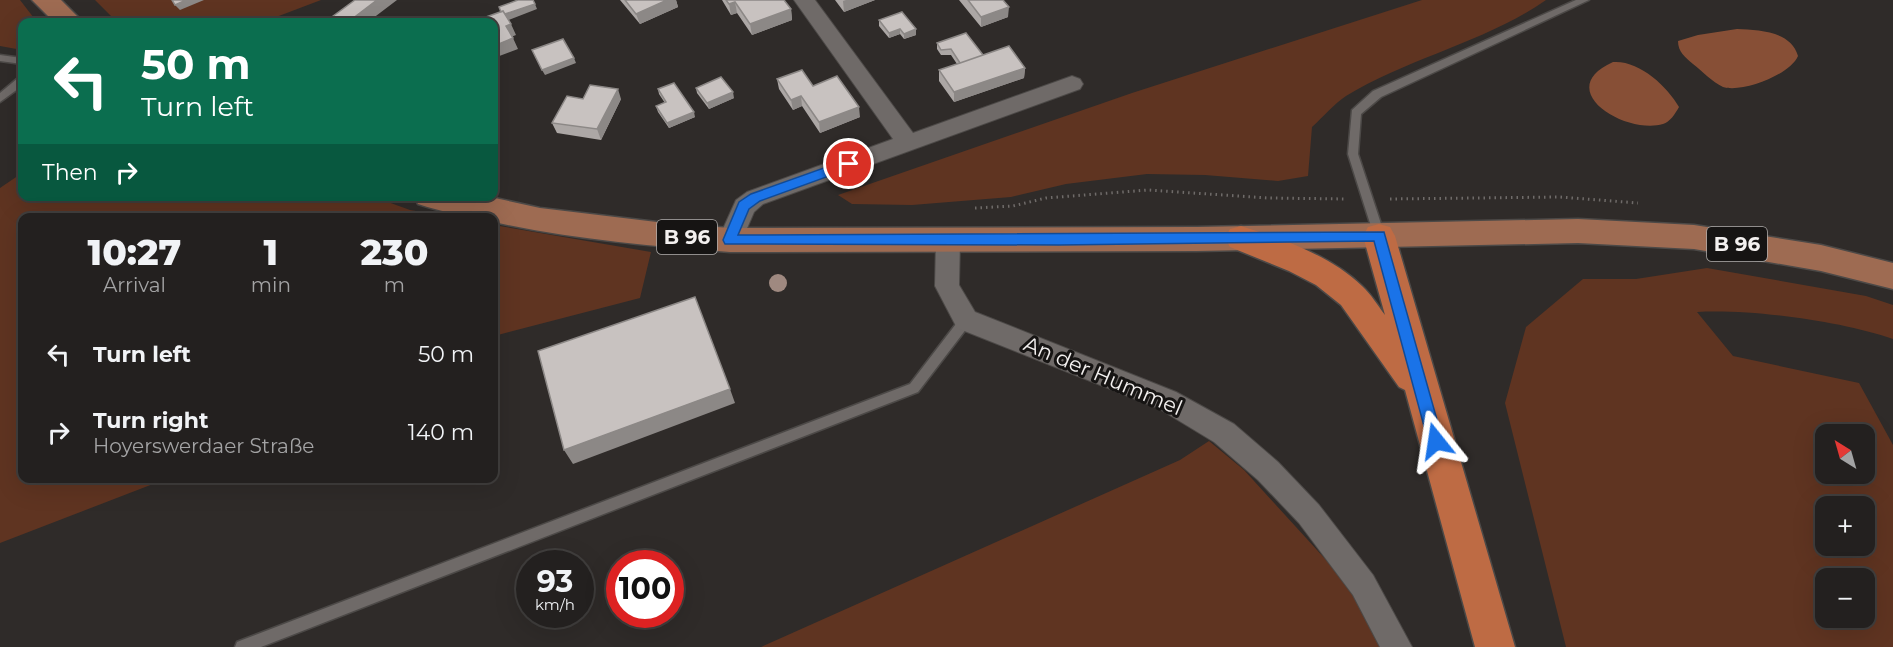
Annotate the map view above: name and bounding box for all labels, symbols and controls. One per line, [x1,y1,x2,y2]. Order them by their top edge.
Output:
text: 50 m [141,38,250,90]
icon: left [42,42,120,120]
text: Turn left [141,90,254,123]
pin [823,138,874,189]
icon: arrive [832,147,865,180]
icon: right [110,156,143,189]
text: Then [42,159,98,186]
road number: B 96 [657,220,717,254]
road number: B 96 [1707,227,1767,261]
text: 10:27 [88,230,181,274]
text: 1 [264,230,278,274]
text: 230 [361,230,428,274]
text: Arrival [103,273,166,297]
text: min [251,273,291,297]
text: m [384,273,405,297]
street label: An der Hummel [1020,331,1186,420]
icon: left [42,338,75,371]
text: Turn left [93,341,191,368]
text: 50 m [418,341,474,368]
text: Turn right [93,407,208,434]
position arrow [1404,409,1468,473]
icon: right [42,416,75,449]
text: 140 m [408,419,474,446]
north arrow [1815,424,1875,484]
map controls [1815,424,1875,628]
text: Hoyerswerdaer Straße [93,434,314,458]
button: + [1815,496,1875,556]
speed limit sign: 100 [606,550,684,628]
text: 93 [537,563,573,600]
button: − [1815,568,1875,628]
text: km/h [535,595,575,614]

